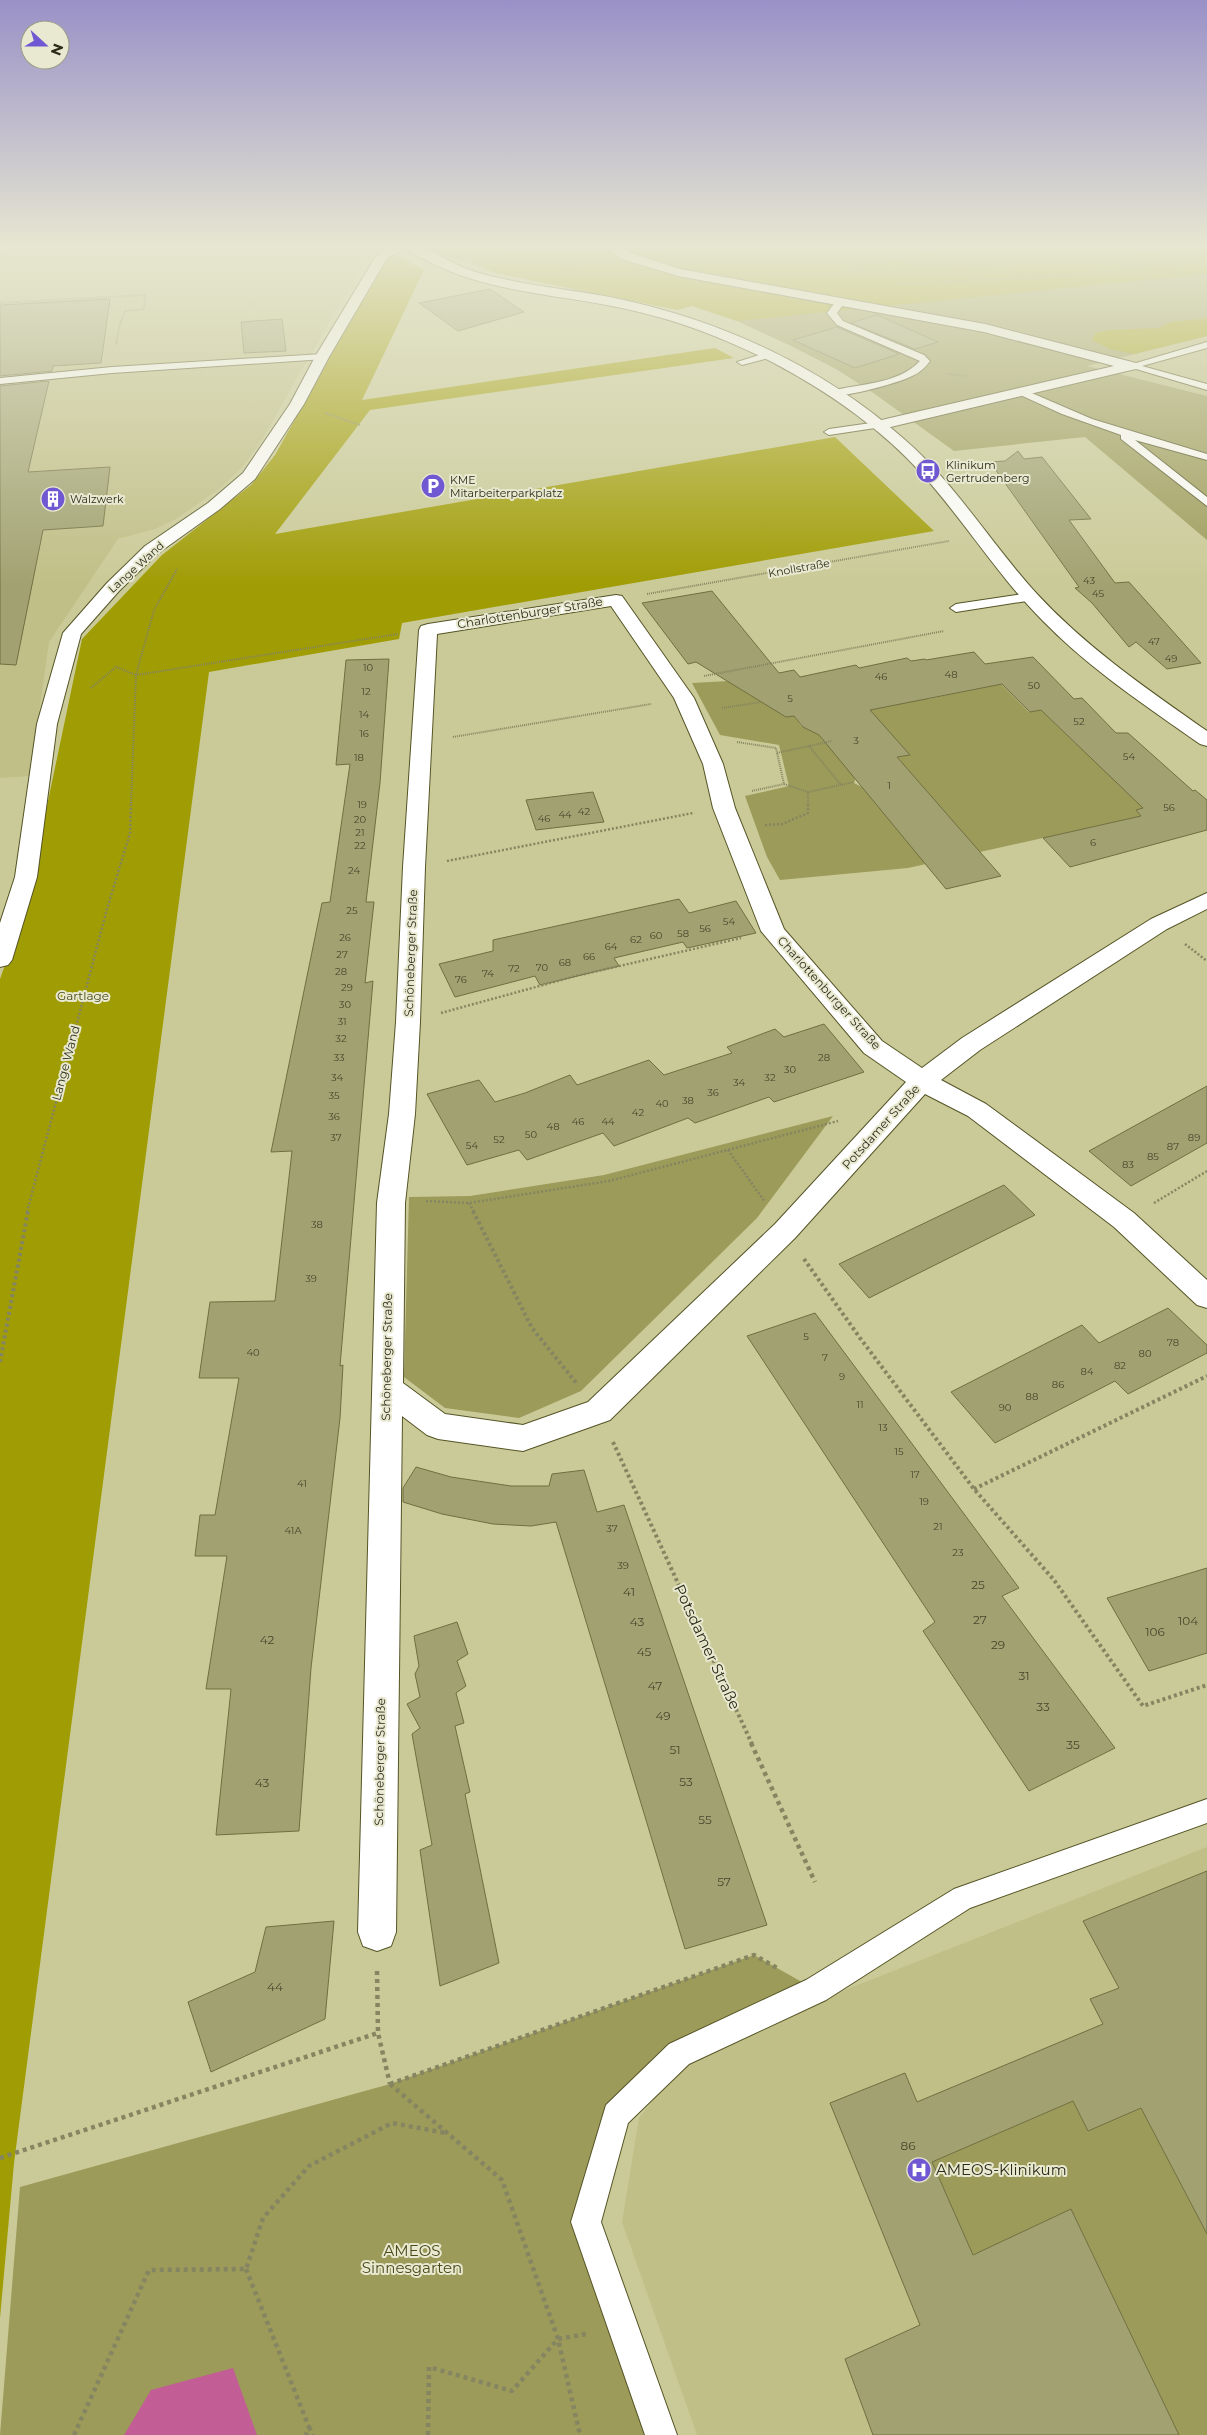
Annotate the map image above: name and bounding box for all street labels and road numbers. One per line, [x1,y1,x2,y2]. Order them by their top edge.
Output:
street label: Lange Wand [105,538,167,596]
street label: Knollstraße [767,556,831,580]
street label: Charlottenburger Straße [456,594,604,631]
street label: Schöneberger Straße [401,889,420,1017]
street label: Charlottenburger Straße [775,933,884,1052]
street label: Lange Wand [48,1024,83,1102]
street label: Potsdamer Straße [839,1081,923,1172]
street label: Schöneberger Straße [378,1293,395,1421]
street label: Potsdamer Straße [670,1581,745,1712]
street label: Schöneberger Straße [371,1698,388,1826]

